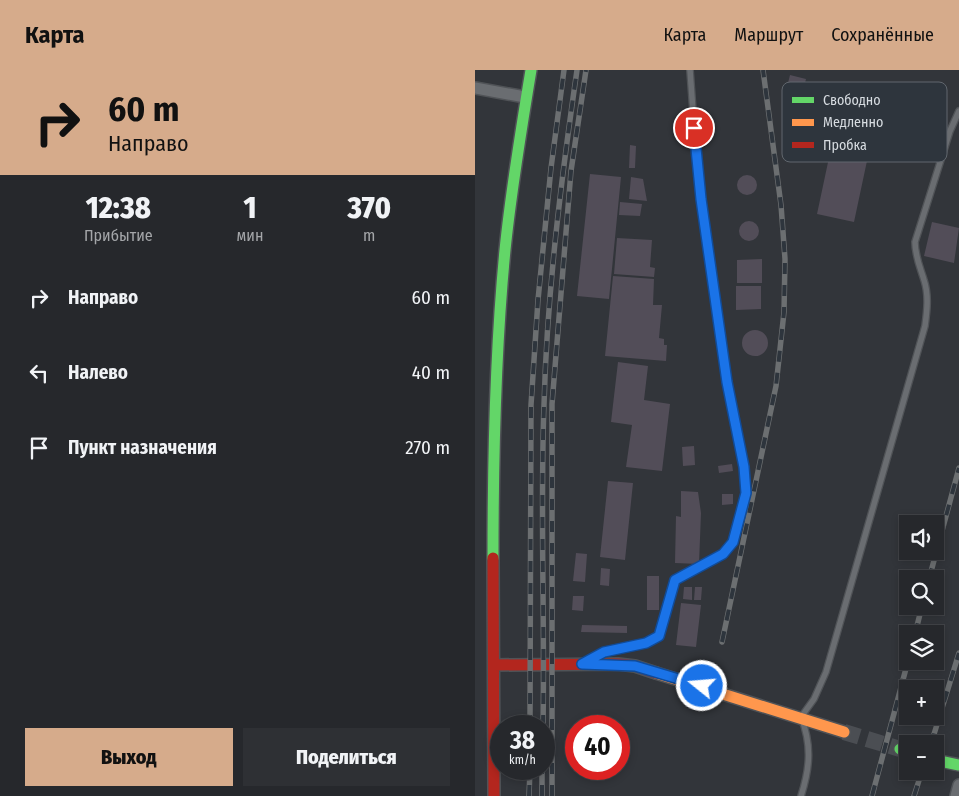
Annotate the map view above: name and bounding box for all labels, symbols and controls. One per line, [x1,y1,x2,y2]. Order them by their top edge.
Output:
text: Карта [25,21,84,49]
text: Карта [663,24,706,46]
text: Маршрут [734,24,803,46]
text: Сохранённые [831,24,934,46]
legend [782,82,947,162]
text: 60 m [108,88,179,130]
icon: right [25,90,90,155]
text: Свободно [823,92,881,109]
pin [673,107,715,149]
icon: arrive [680,114,708,142]
text: Медленно [823,114,883,131]
text: Направо [108,130,189,157]
text: Пробка [823,137,867,154]
text: 12:38 [86,190,151,226]
text: 1 [244,190,257,226]
text: 370 [347,190,391,226]
text: Прибытие [84,226,153,245]
text: мин [237,226,263,245]
text: m [363,226,375,245]
icon: right [25,284,53,312]
text: Направо [68,286,138,309]
text: 60 m [412,286,450,309]
icon: left [25,359,53,387]
text: Налево [68,361,128,384]
text: 40 m [412,361,450,384]
icon: arrive [25,434,53,462]
text: Пункт назначения [68,436,217,459]
text: 270 m [405,436,450,459]
map controls [899,515,944,780]
button: sound [899,515,944,560]
button: search [899,570,944,615]
button: layers [899,625,944,670]
position arrow [675,659,727,711]
button: + [899,680,944,725]
speed limit sign: 40 [565,715,630,780]
text: 38 [510,726,535,756]
button: Выход [25,728,233,786]
button: Поделиться [243,728,450,786]
button: − [899,735,944,780]
text: km/h [509,753,536,767]

